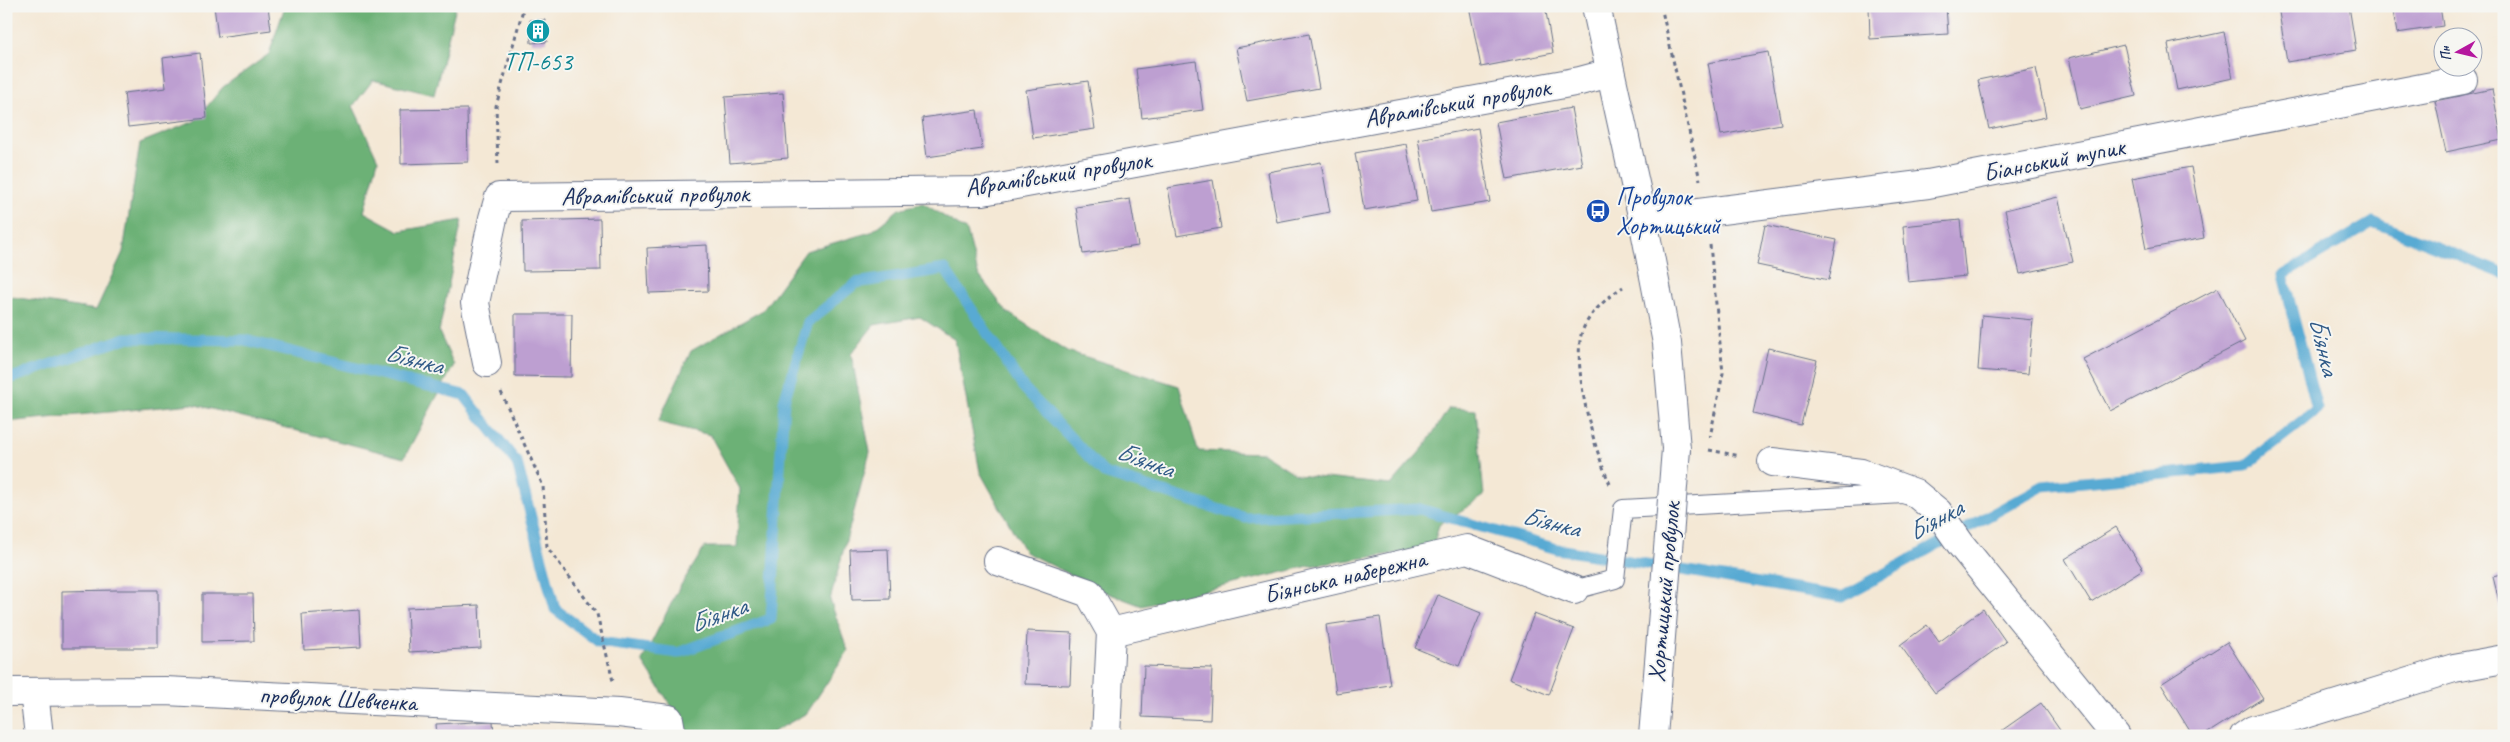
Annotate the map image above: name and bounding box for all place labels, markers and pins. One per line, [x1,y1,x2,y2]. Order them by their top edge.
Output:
building icon: ТП-653 [525,18,551,44]
place label: ТП-653 [504,46,574,78]
place label: Провулок Хортицький [1616,181,1722,242]
bus stop icon: Провулок Хортицький [1585,198,1611,224]

